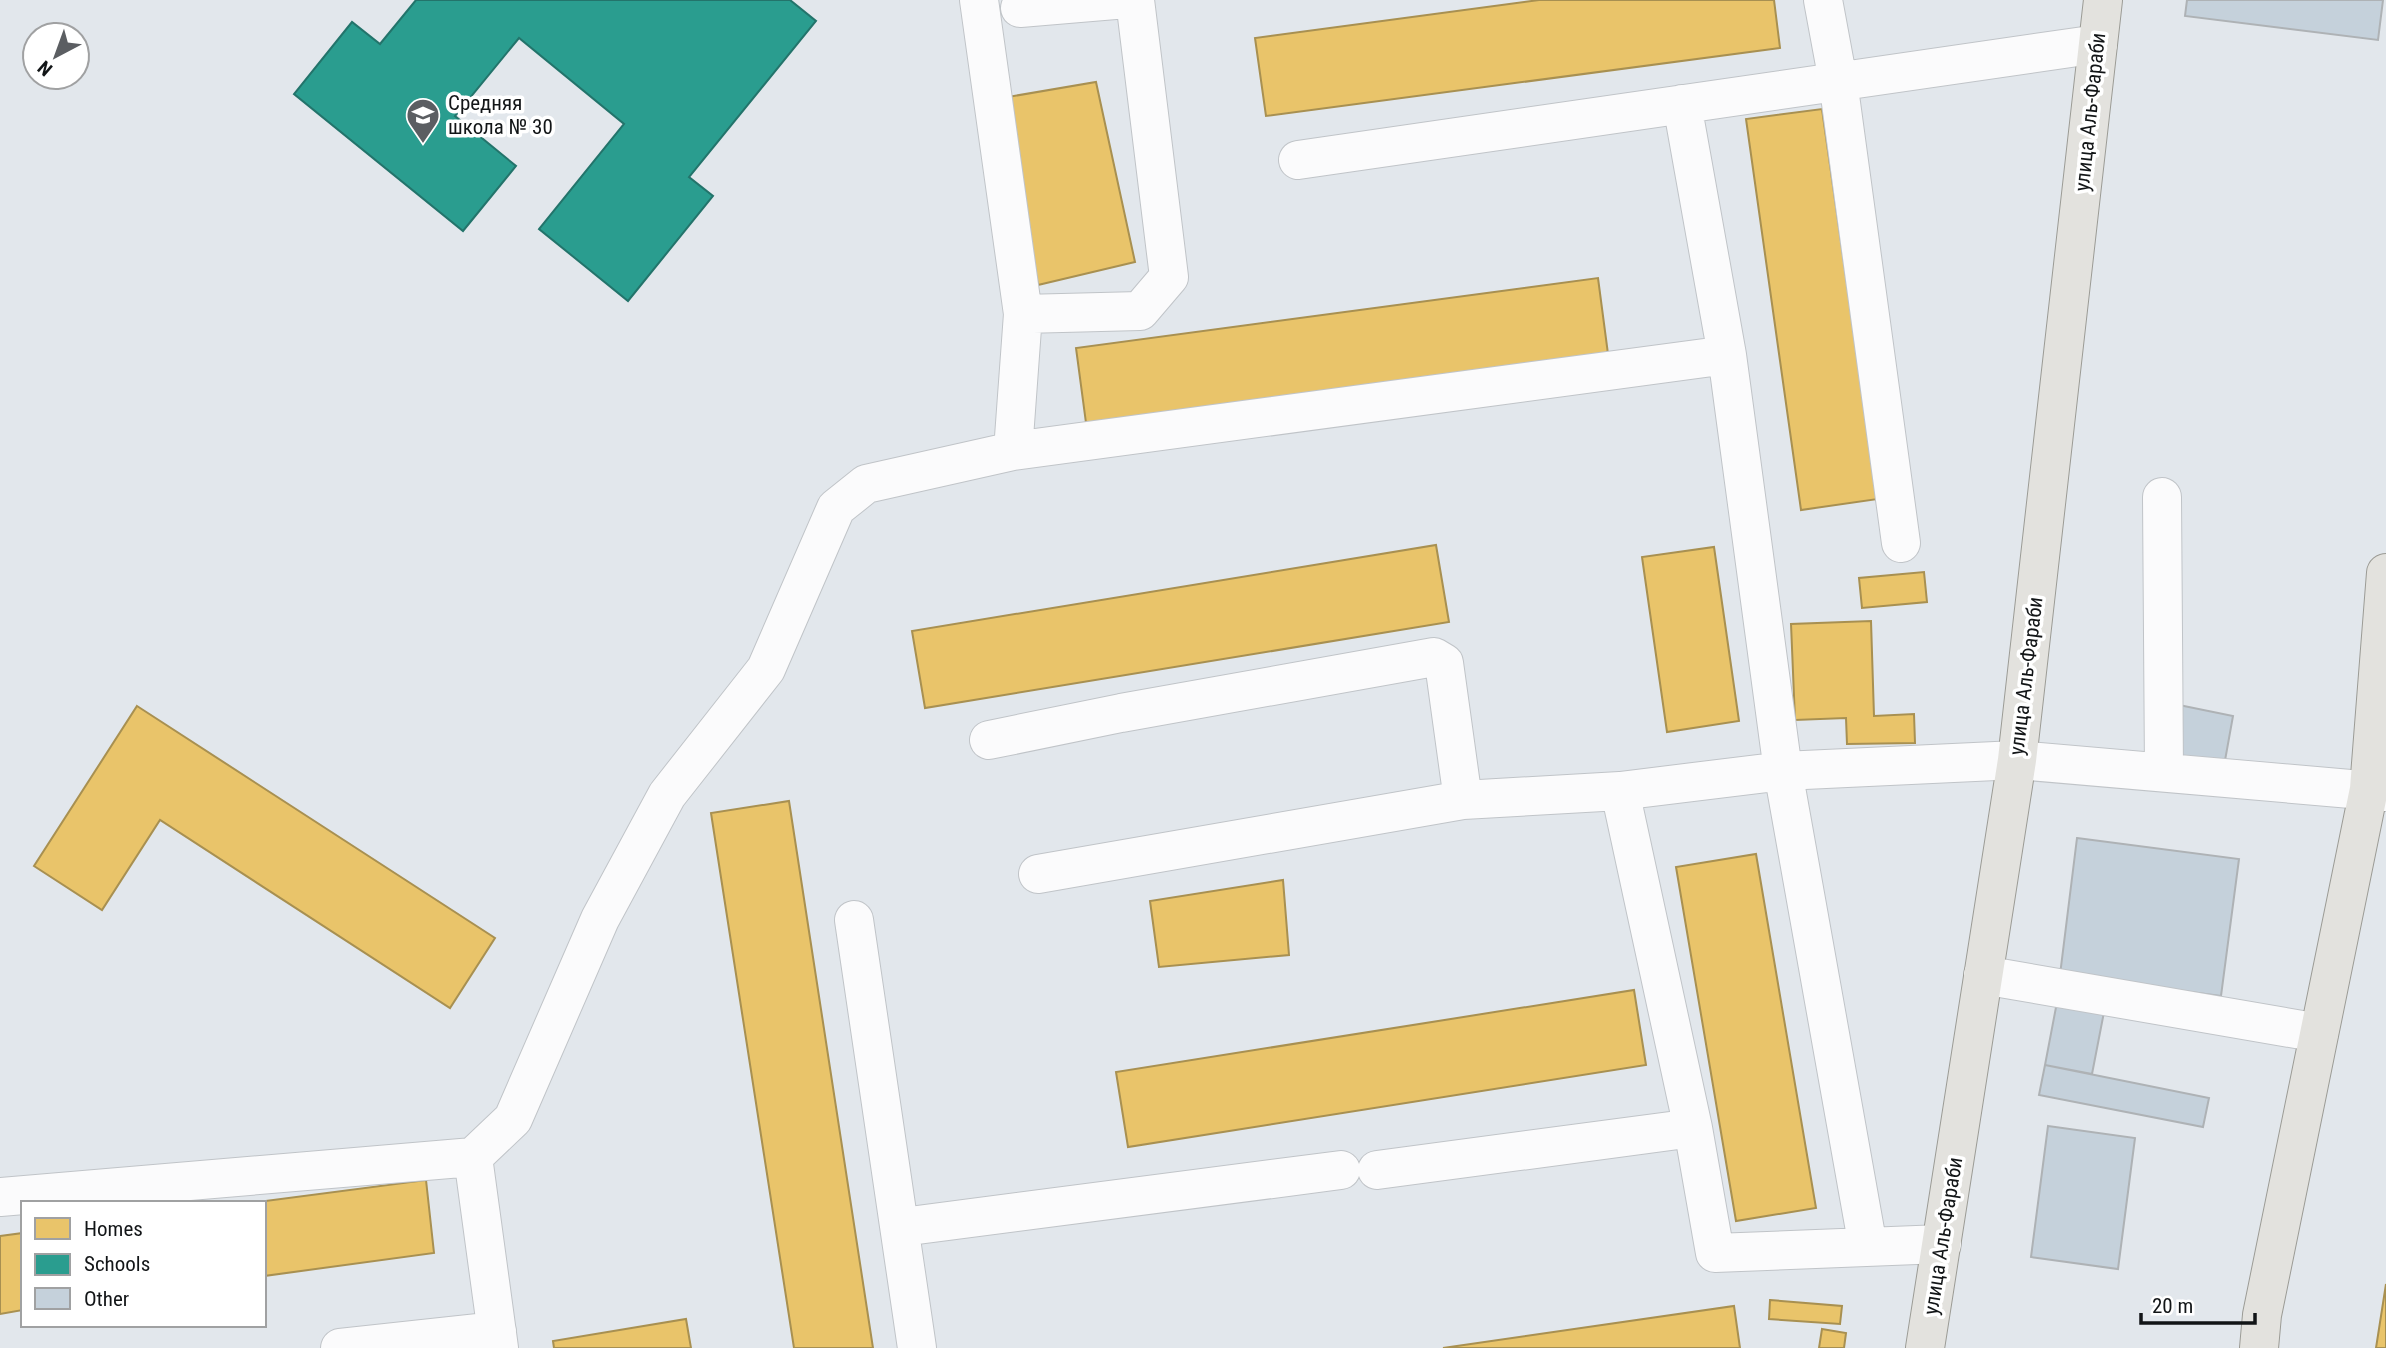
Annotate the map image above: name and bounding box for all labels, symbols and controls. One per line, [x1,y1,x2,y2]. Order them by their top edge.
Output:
north arrow [21,21,91,91]
street label: улица Аль-Фараби [2070,32,2110,192]
text: N [33,56,57,81]
place label: Средняя школа № 30 [448,91,553,139]
school or university icon: Средняя школа № 30 [404,96,442,145]
street label: улица Аль-Фараби [2004,595,2048,757]
street label: улица Аль-Фараби [1919,1155,1967,1317]
legend [21,1201,266,1327]
text: Homes [84,1217,143,1241]
text: Schools [84,1252,150,1276]
scale bar [2141,1282,2255,1326]
text: Other [84,1287,129,1311]
text: 20 m [2152,1294,2193,1318]

